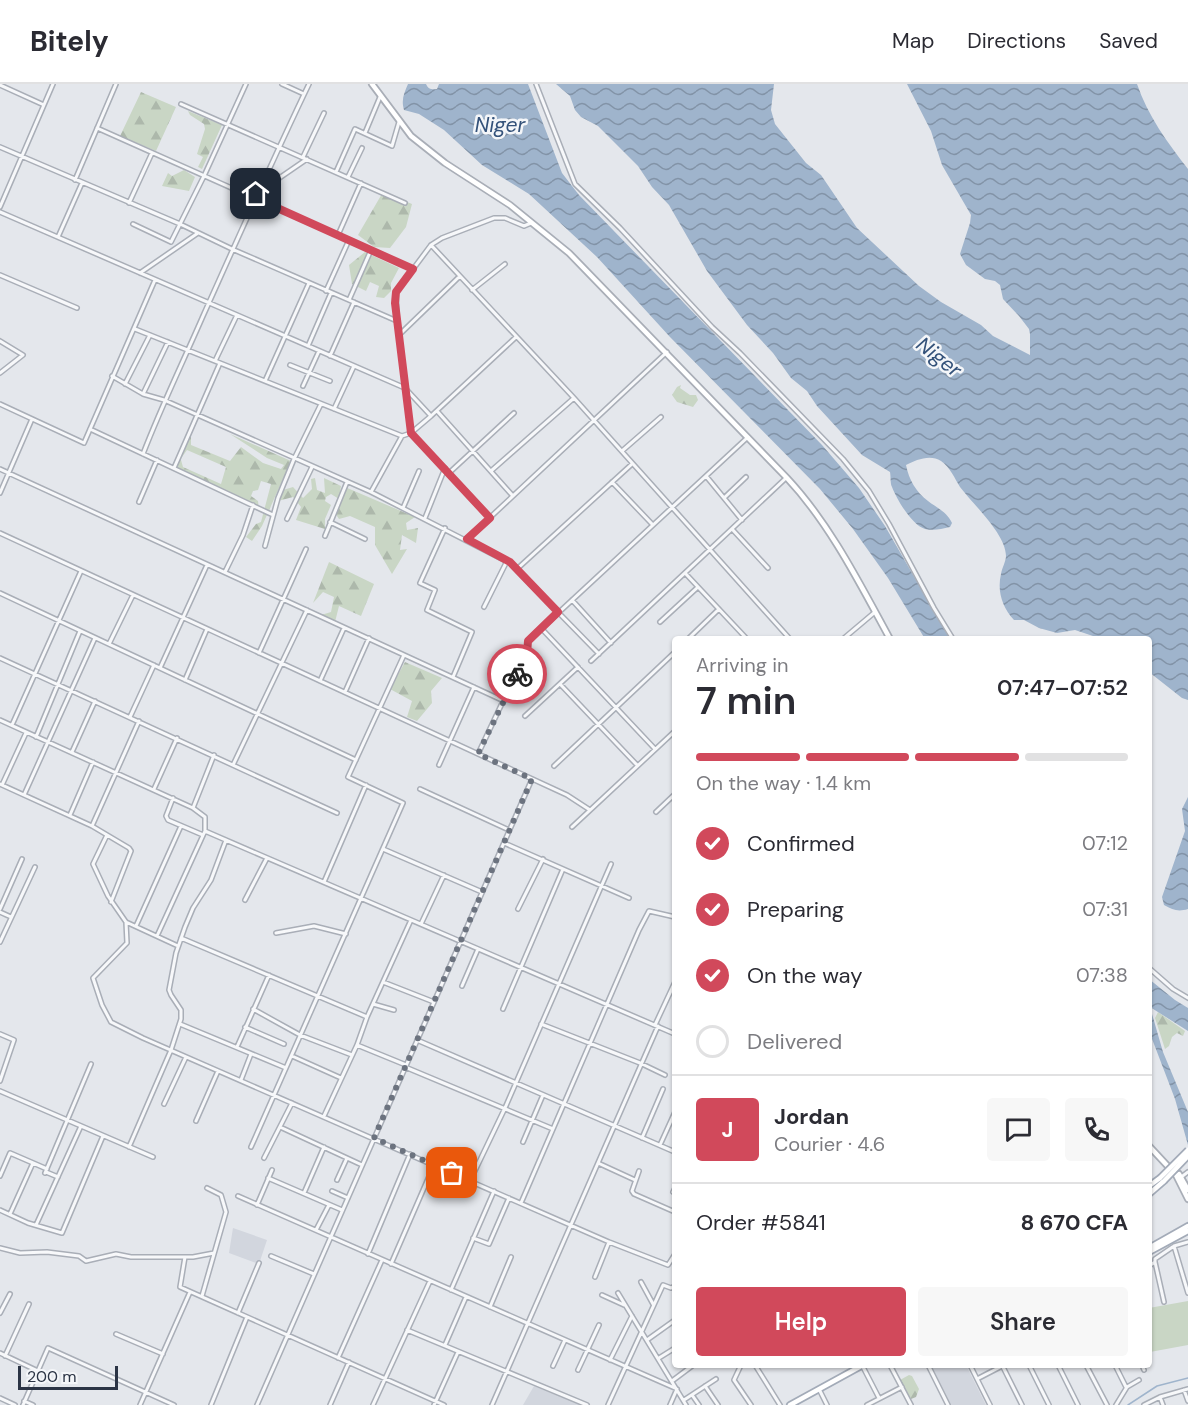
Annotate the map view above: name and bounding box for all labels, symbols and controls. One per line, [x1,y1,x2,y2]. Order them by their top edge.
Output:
text: Bitely [30,23,109,60]
text: Map [892,27,934,55]
text: Directions [967,27,1066,55]
text: Saved [1099,27,1158,55]
water label: Niger [475,111,526,139]
pin [230,168,281,219]
icon: home [239,177,272,210]
water label: Niger [910,330,968,384]
courier [487,644,547,704]
text: Arriving in [696,652,788,678]
icon: bike [501,658,534,691]
text: 07:47–07:52 [997,673,1128,702]
text: 7 min [696,675,796,726]
text: On the way · 1.4 km [696,770,871,796]
icon: check [696,827,729,860]
text: Confirmed [747,829,855,858]
text: 07:12 [1082,830,1128,856]
icon: check [696,893,729,926]
text: Preparing [747,895,844,924]
text: 07:31 [1082,896,1128,922]
icon: check [696,959,729,992]
text: On the way [747,961,862,990]
text: 07:38 [1076,962,1128,988]
text: Delivered [747,1027,842,1056]
button: chat [987,1098,1050,1161]
button: phone [1065,1098,1128,1161]
text: Jordan [774,1102,849,1131]
text: J [722,1115,733,1144]
text: Courier · 4.6 [774,1131,885,1157]
pin [426,1147,477,1198]
icon: bag [435,1156,468,1189]
text: Order #5841 [696,1208,826,1237]
text: 8 670 CFA [1020,1208,1128,1237]
button: Help [696,1287,906,1356]
button: Share [918,1287,1128,1356]
scale bar [18,1363,118,1390]
text: 200 m [27,1366,76,1387]

